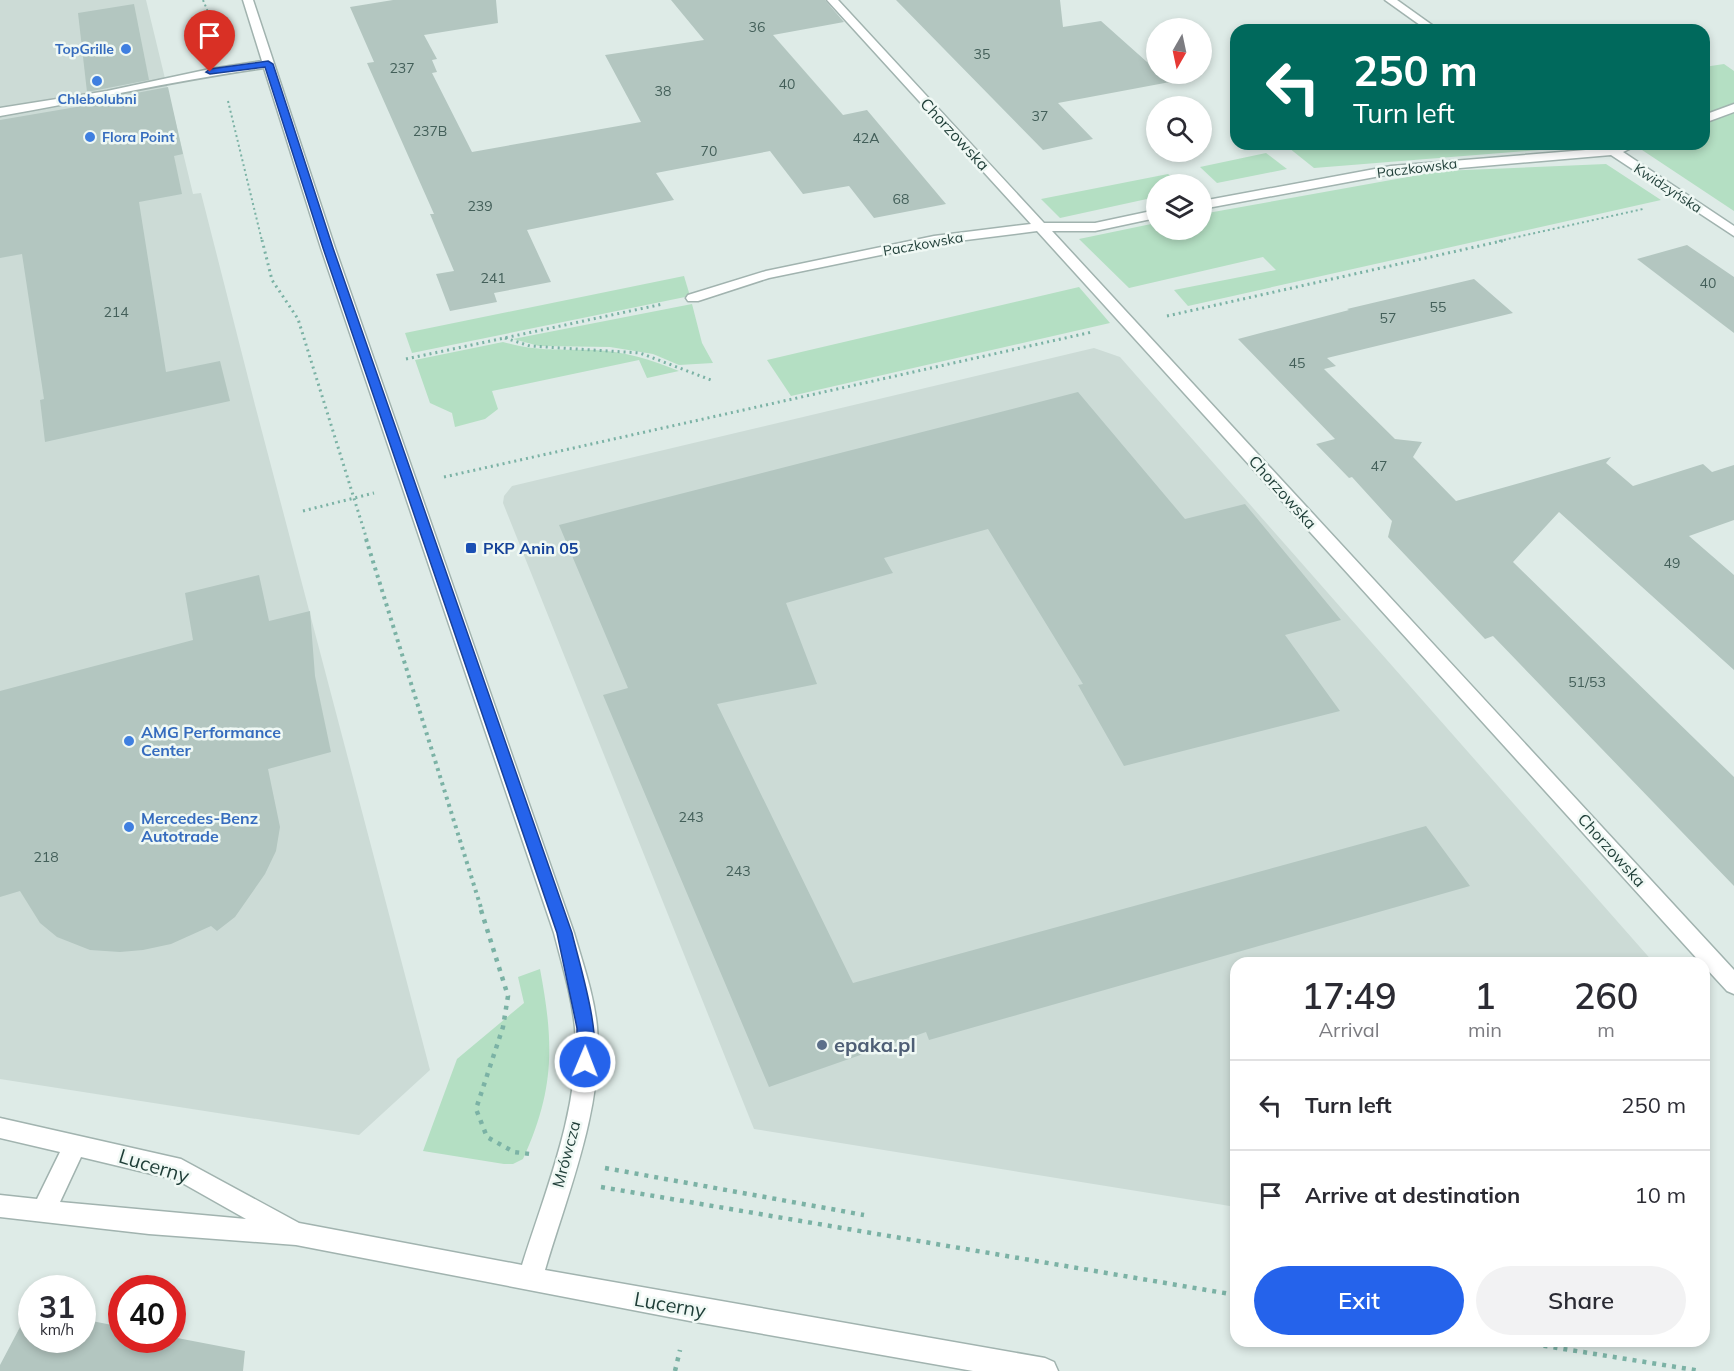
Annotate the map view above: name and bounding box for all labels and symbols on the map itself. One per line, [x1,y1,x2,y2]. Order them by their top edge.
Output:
pin [184,10,235,72]
house number: 36 [749,18,765,36]
north arrow [1146,18,1212,84]
place label: TopGrille [55,40,114,58]
marker: TopGrille [119,42,133,56]
house number: 35 [974,45,990,63]
house number: 237 [389,59,415,77]
marker: Chlebolubni [90,74,104,88]
house number: 40 [779,75,795,93]
house number: 38 [655,82,671,100]
place label: Chlebolubni [57,90,137,108]
street label: Chorzowska [916,94,994,174]
house number: 37 [1032,107,1048,125]
house number: 237B [413,122,447,140]
place label: Flora Point [102,128,175,146]
house number: 42A [852,129,880,147]
marker: Flora Point [83,130,97,144]
house number: 70 [701,142,717,160]
street label: Paczkowska [1376,154,1458,182]
street label: Kwidzyńska [1631,159,1705,217]
house number: 68 [893,190,909,208]
house number: 239 [467,197,493,215]
street label: Paczkowska [882,228,964,260]
house number: 241 [480,269,506,287]
house number: 40 [1700,274,1716,292]
house number: 55 [1430,298,1446,316]
house number: 214 [103,303,129,321]
house number: 57 [1380,309,1396,327]
house number: 45 [1289,354,1305,372]
street label: Chorzowska [1245,451,1321,533]
house number: 47 [1371,457,1387,475]
place label: PKP Anin 05 [483,538,579,558]
marker: PKP Anin 05 [464,541,478,555]
house number: 49 [1664,554,1680,572]
house number: 51/53 [1568,673,1606,691]
place label: AMG Performance Center [141,722,281,760]
marker: AMG Performance Center [122,734,136,748]
place label: Mercedes-Benz Autotrade [141,808,258,846]
house number: 243 [678,808,704,826]
street label: Chorzowska [1574,809,1650,891]
marker: Mercedes-Benz Autotrade [122,820,136,834]
house number: 218 [33,848,59,866]
house number: 243 [725,862,751,880]
position arrow [553,1030,617,1094]
place label: epaka.pl [834,1032,916,1057]
marker: epaka.pl [815,1038,829,1052]
street label: Mrówcza [548,1119,584,1189]
street label: Lucerny [116,1143,193,1188]
speed limit sign: 40 [108,1275,186,1353]
street label: Lucerny [632,1286,708,1323]

